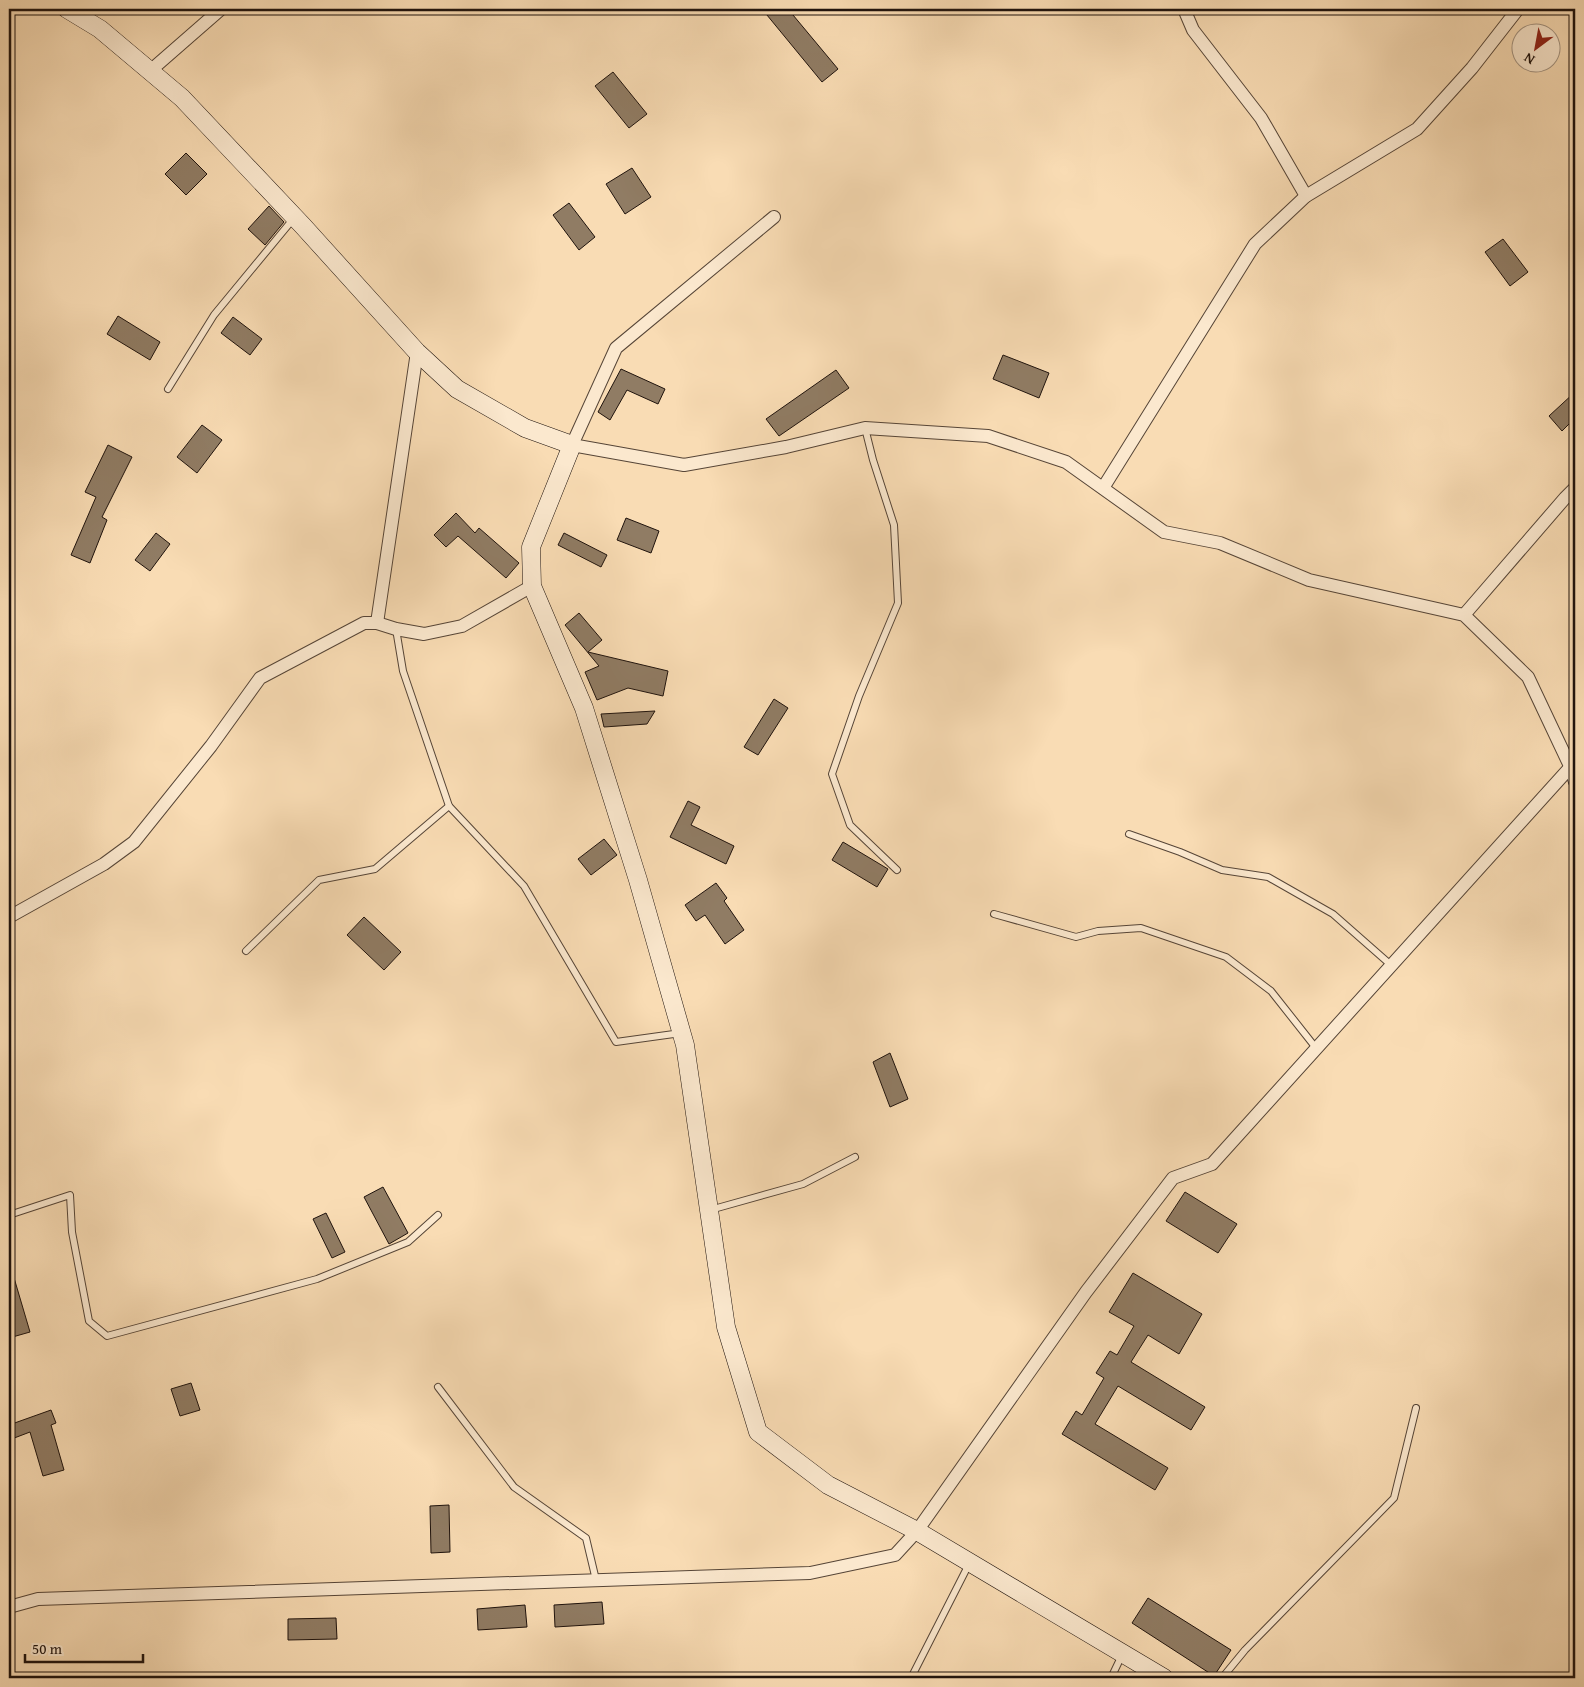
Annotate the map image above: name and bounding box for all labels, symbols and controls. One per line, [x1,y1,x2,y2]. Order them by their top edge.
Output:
north arrow [1512,22,1562,72]
text: N [1519,48,1538,70]
scale bar [25,1632,142,1664]
text: 50 m [32,1638,63,1659]

